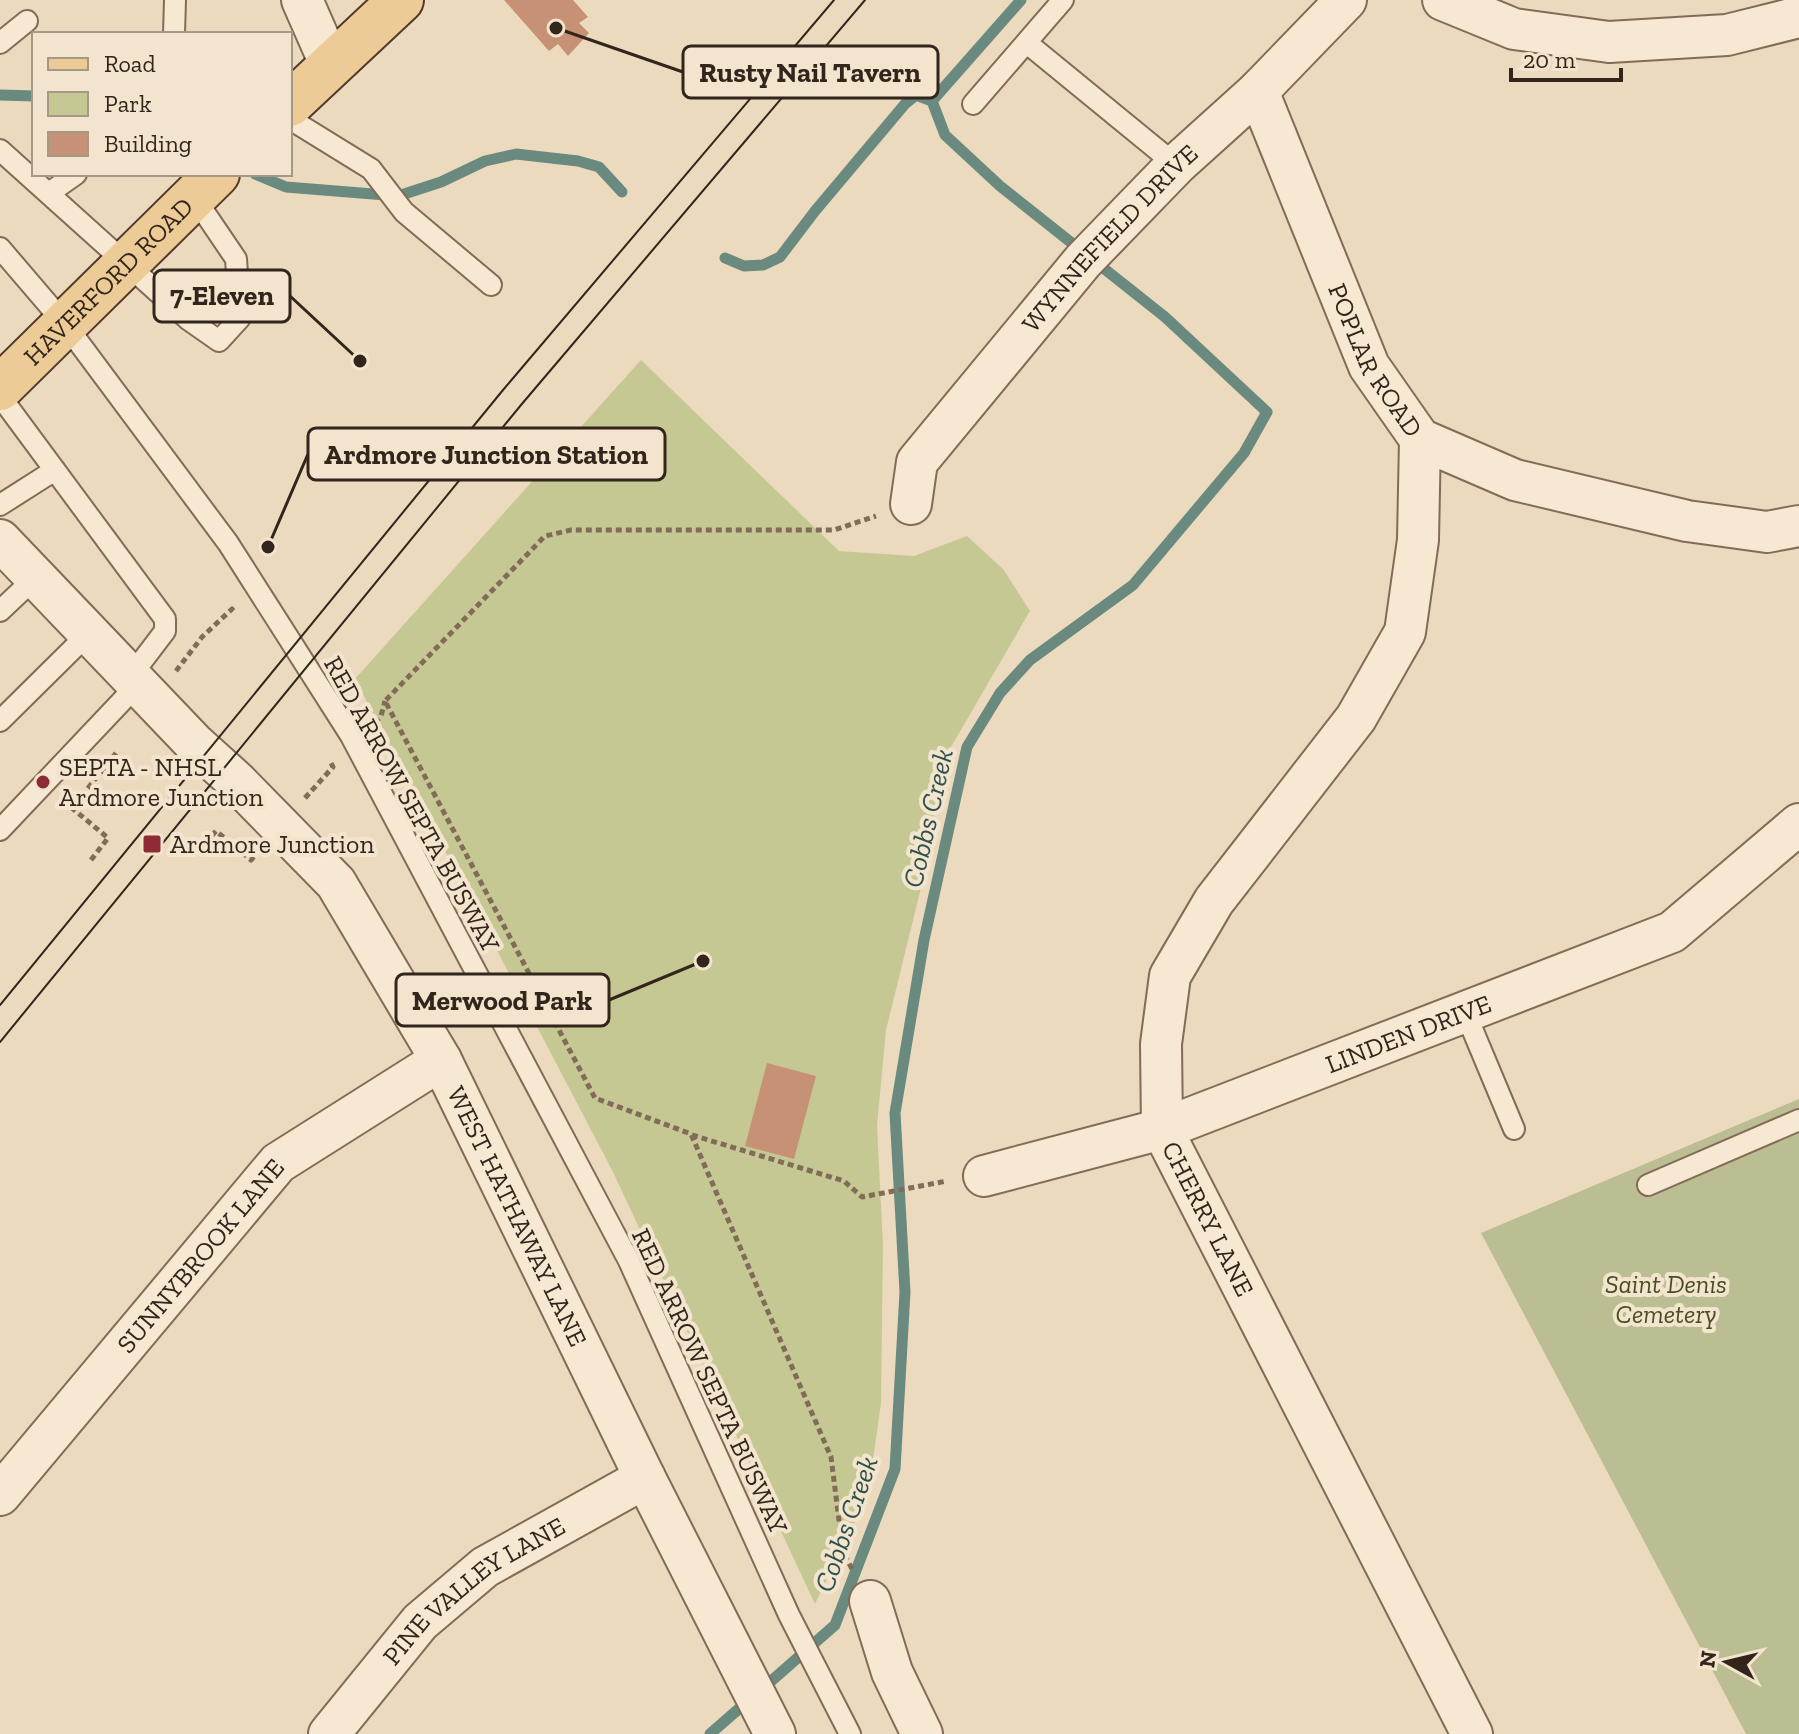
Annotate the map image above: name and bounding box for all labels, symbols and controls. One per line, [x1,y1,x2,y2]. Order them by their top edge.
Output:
legend [32,32,292,176]
scale bar [1511,32,1621,82]
text: 20 m [1523,45,1576,74]
callout: Rusty Nail Tavern [683,46,938,98]
text: Road [104,49,156,78]
text: Rusty Nail Tavern [699,56,921,89]
text: Park [104,89,152,118]
text: Building [104,129,192,158]
street label: WYNNEFIELD DRIVE [1015,137,1204,339]
street label: HAVERFORD ROAD [17,191,200,372]
callout: 7-Eleven [154,270,290,322]
text: 7-Eleven [170,279,274,312]
street label: POPLAR ROAD [1321,279,1429,443]
callout: Ardmore Junction Station [308,428,665,480]
text: Ardmore Junction Station [324,438,648,471]
street label: RED ARROW SEPTA BUSWAY [317,650,507,958]
water label: Cobbs Creek [896,745,960,891]
place label: SEPTA - NHSL Ardmore Junction [59,751,263,813]
marker: SEPTA - NHSL Ardmore Junction [34,773,52,791]
place label: Ardmore Junction [170,828,374,860]
marker: Ardmore Junction [141,833,163,855]
callout: Merwood Park [396,974,609,1026]
text: Merwood Park [412,984,593,1017]
street label: LINDEN DRIVE [1321,987,1495,1080]
street label: WEST HATHAWAY LANE [440,1081,594,1352]
street label: CHERRY LANE [1155,1136,1261,1302]
street label: SUNNYBROOK LANE [110,1152,291,1360]
street label: RED ARROW SEPTA BUSWAY [625,1223,795,1539]
park label: Saint Denis Cemetery [1605,1268,1727,1330]
water label: Cobbs Creek [807,1452,885,1596]
street label: PINE VALLEY LANE [376,1510,570,1671]
north arrow [1687,1622,1767,1702]
text: N [1693,1649,1722,1669]

